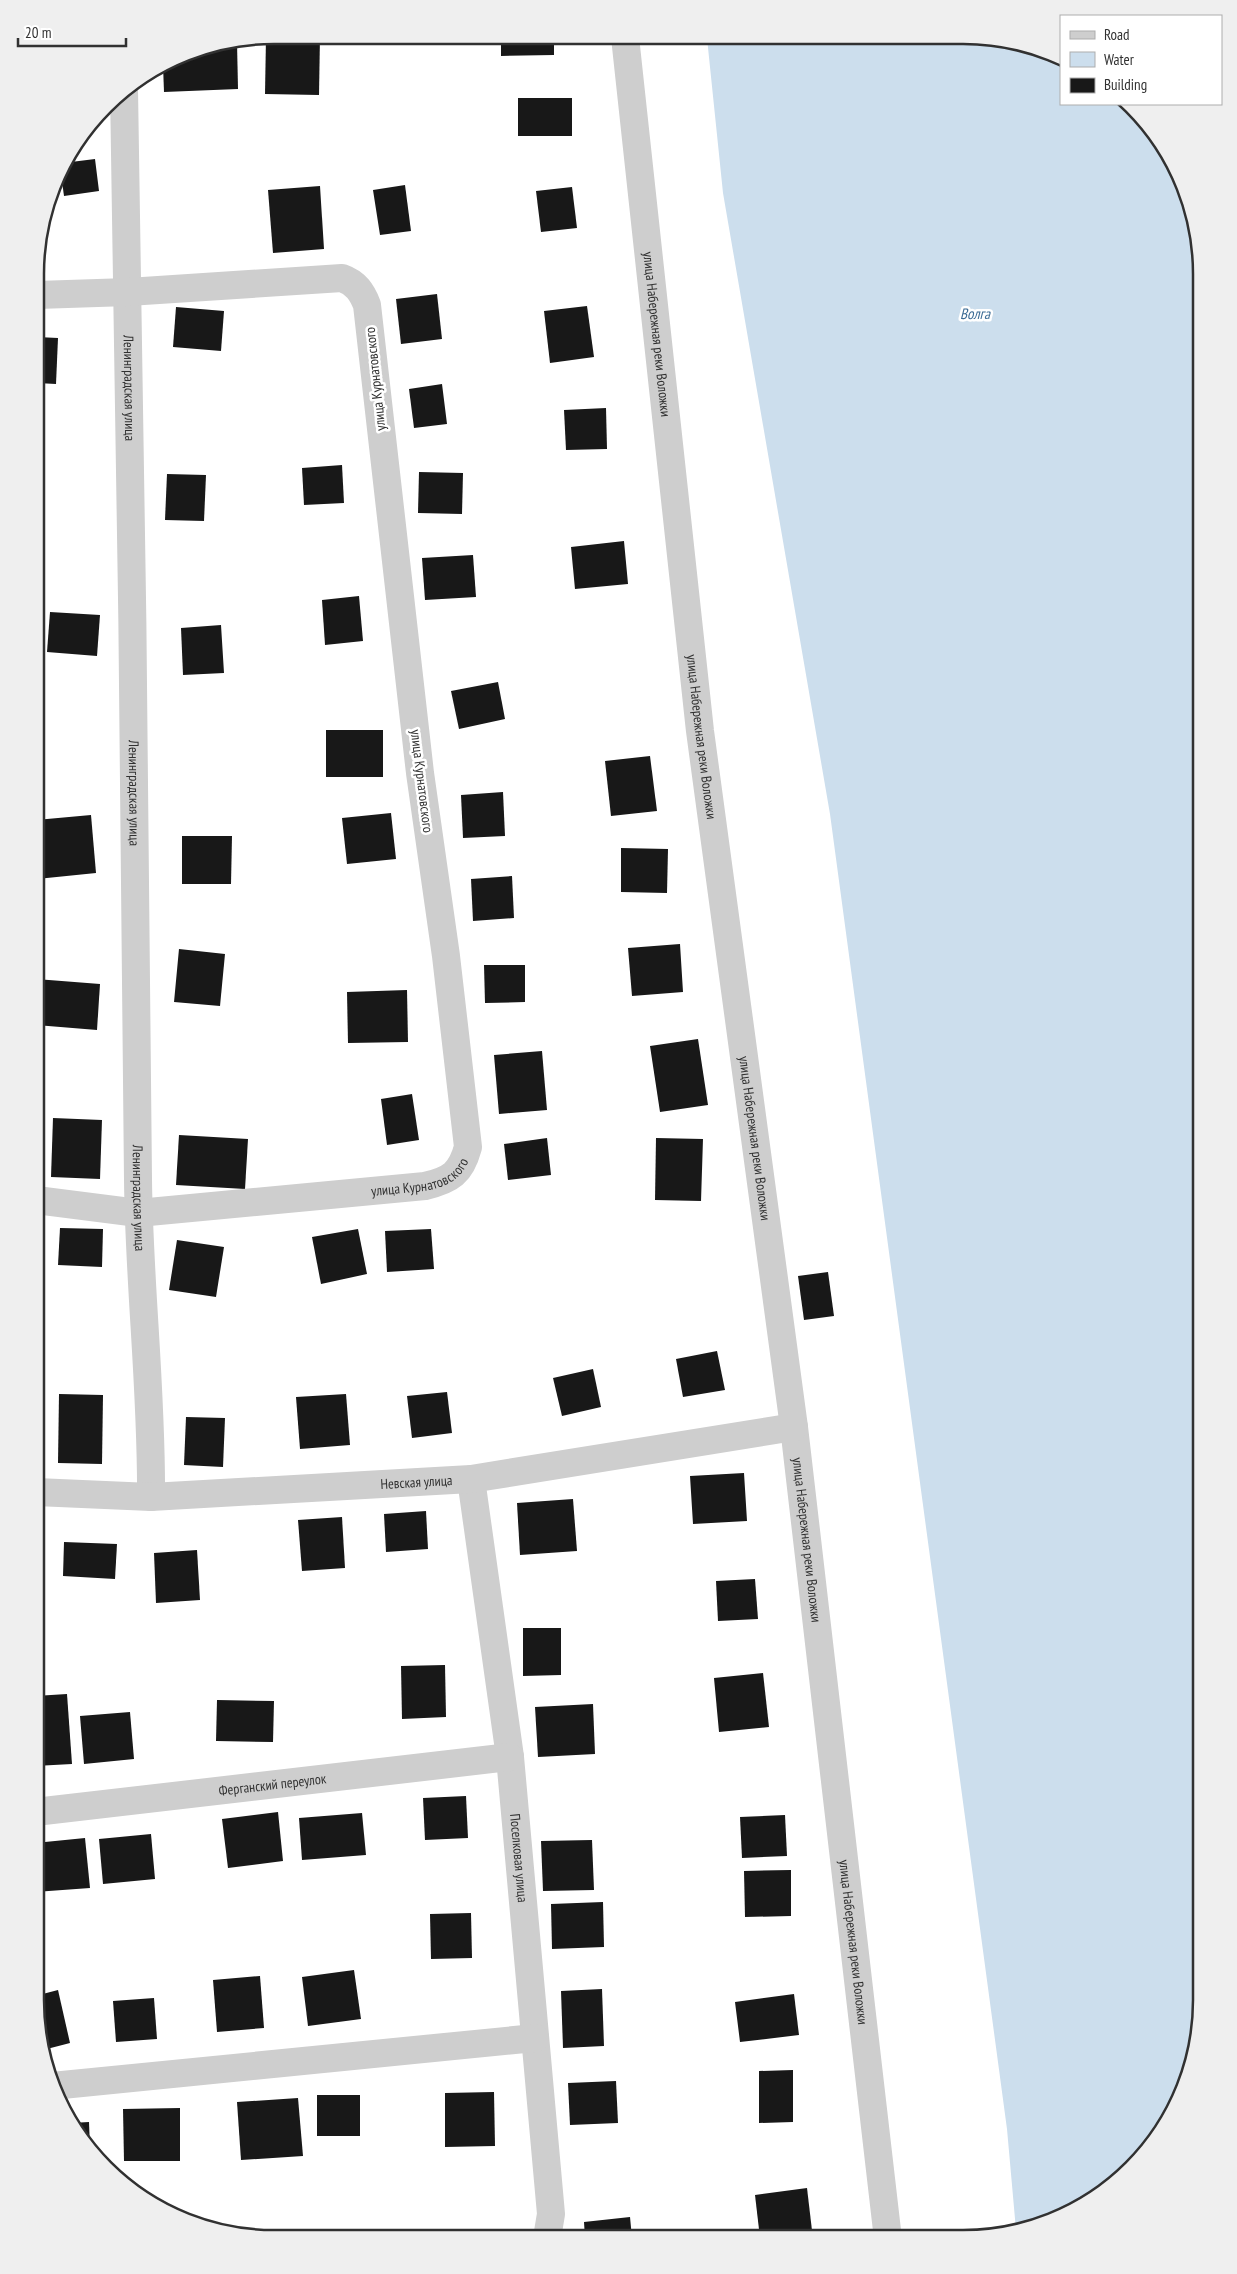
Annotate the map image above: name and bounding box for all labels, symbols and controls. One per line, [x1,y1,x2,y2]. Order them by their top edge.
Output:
scale bar [18,15,125,47]
legend [1060,15,1222,105]
text: 20 m [25,23,51,42]
text: Road [1104,25,1130,44]
text: Water [1104,50,1135,69]
text: Building [1104,75,1147,94]
street label: улица Набережная реки Воложки [639,251,675,418]
water label: Волга [960,304,991,323]
street label: улица Курнатовского [361,326,389,432]
street label: Ленинградская улица [120,334,139,441]
street label: улица Набережная реки Воложки [683,653,721,820]
street label: улица Курнатовского [407,728,437,834]
street label: Ленинградская улица [125,739,144,846]
street label: улица Набережная реки Воложки [735,1055,775,1222]
street label: Ленинградская улица [129,1144,149,1251]
street label: улица Курнатовского [370,1155,472,1200]
street label: улица Набережная реки Воложки [789,1456,826,1623]
street label: Невская улица [380,1471,453,1493]
street label: Ферганский переулок [218,1769,328,1800]
street label: Поселковая улица [506,1813,532,1903]
street label: улица Набережная реки Воложки [835,1859,872,2026]

